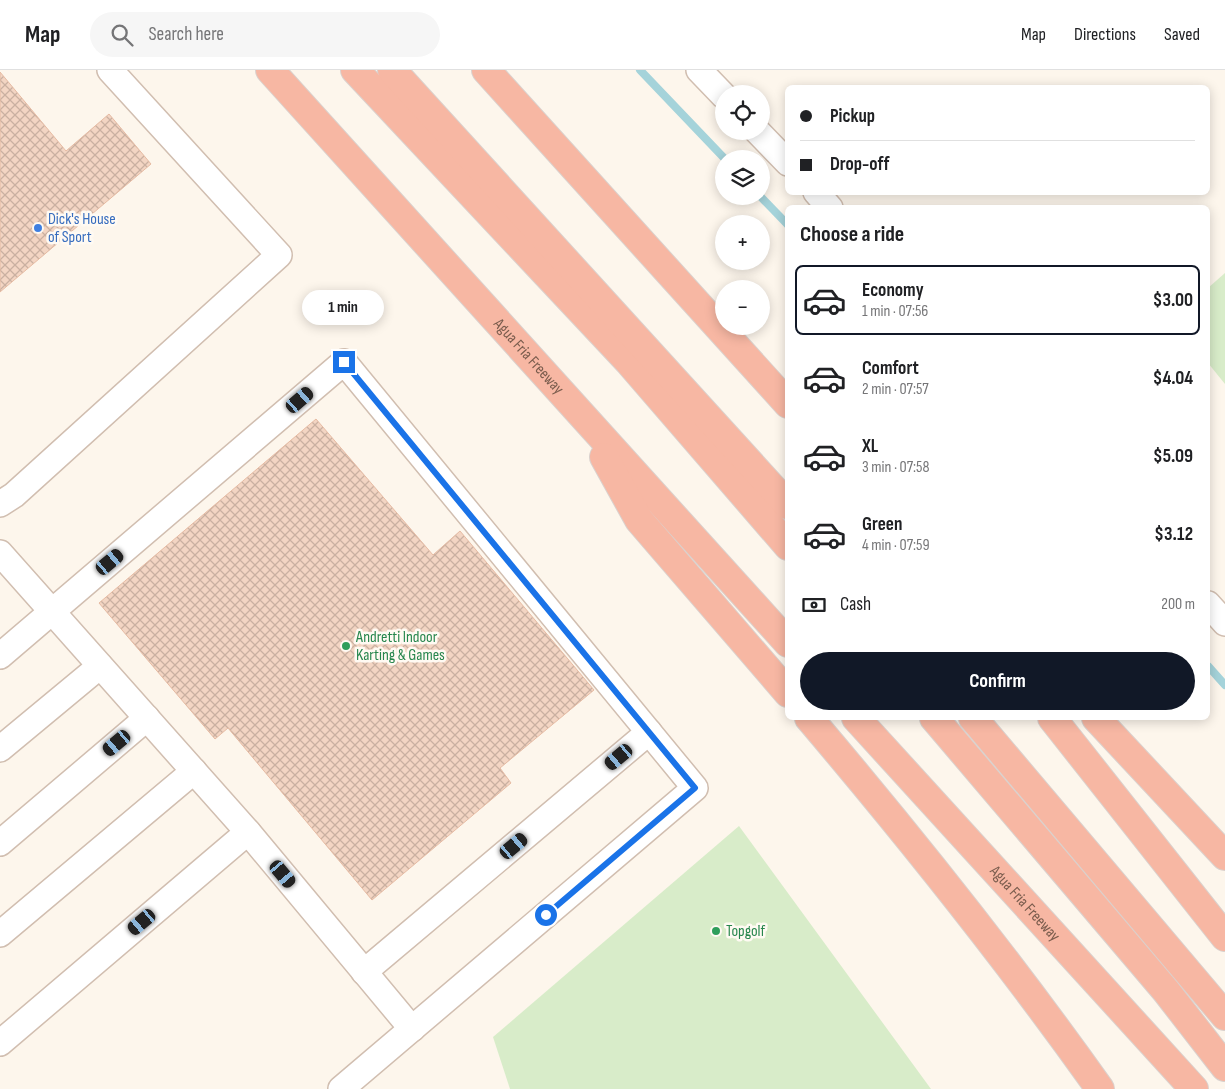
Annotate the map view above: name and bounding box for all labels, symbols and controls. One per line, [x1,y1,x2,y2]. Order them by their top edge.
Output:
search box [90,12,440,57]
text: Map [25,20,60,49]
icon: search [108,21,136,49]
text: Search here [148,23,224,46]
text: Map [1021,24,1046,45]
text: Directions [1074,24,1136,45]
text: Saved [1164,24,1200,45]
map controls [715,85,770,335]
button: locate [715,85,770,140]
text: Pickup [830,105,875,128]
button: layers [715,150,770,205]
text: Drop-off [830,153,890,176]
place label: Dick's House of Sport [48,210,116,247]
button: + [715,215,770,270]
text: Choose a ride [800,221,904,248]
marker: Dick's House of Sport [32,222,44,234]
icon: car [802,278,847,323]
text: Economy [862,279,924,302]
button: − [715,280,770,335]
text: $3.00 [1153,289,1193,312]
callout: 1 min [303,290,385,324]
text: 1 min [328,298,358,317]
text: 1 min · 07:56 [862,302,928,321]
street label: Agua Fria Freeway [489,314,568,398]
route end [333,351,355,373]
icon: car [802,356,847,401]
text: Comfort [862,357,919,380]
text: $4.04 [1153,367,1193,390]
text: 2 min · 07:57 [862,380,929,399]
car [283,384,316,416]
icon: car [802,434,847,479]
text: XL [862,435,878,458]
text: $5.09 [1153,445,1193,468]
text: 3 min · 07:58 [862,458,929,477]
icon: car [802,512,847,557]
text: Green [862,513,902,536]
text: $3.12 [1154,523,1193,546]
text: 4 min · 07:59 [862,536,930,555]
car [93,547,126,577]
icon: cash [800,591,828,619]
text: Cash [840,593,871,616]
text: 200 m [1161,595,1195,614]
place label: Andretti Indoor Karting & Games [355,628,445,665]
marker: Andretti Indoor Karting & Games [340,640,352,652]
button: Confirm [800,652,1195,710]
car [100,728,133,758]
car [602,742,635,772]
car [497,831,530,861]
car [267,858,298,890]
street label: Agua Fria Freeway [985,861,1064,945]
route start [535,904,557,926]
car [125,907,158,937]
place label: Topgolf [726,922,766,941]
marker: Topgolf [710,925,722,937]

